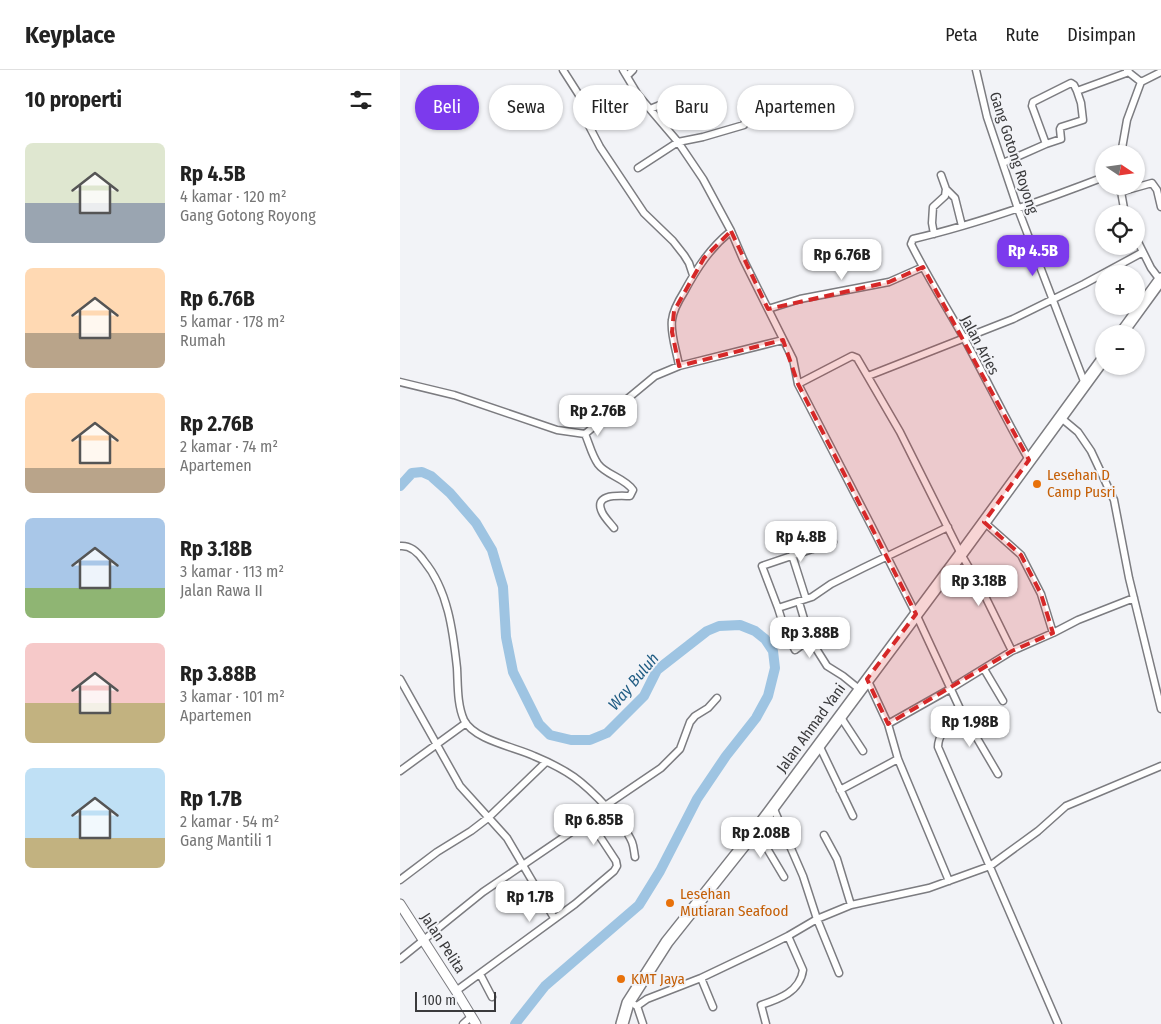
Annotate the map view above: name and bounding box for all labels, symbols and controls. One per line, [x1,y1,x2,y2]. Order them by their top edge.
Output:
text: Keyplace [25,21,115,49]
text: Peta [945,24,977,46]
text: Rute [1005,24,1039,46]
text: Disimpan [1067,24,1136,46]
chip: Beli [415,85,479,130]
chip: Sewa [489,85,563,130]
chip: Filter [573,85,647,130]
chip: Baru [657,85,727,130]
chip: Apartemen [737,85,854,130]
icon: filters [347,86,375,114]
text: 10 properti [25,87,122,113]
street label: Gang Gotong Royong [986,90,1042,216]
north arrow [1095,145,1145,195]
map controls [1095,145,1145,375]
text: Rp 4.5B [180,161,245,187]
icon: home [65,163,125,223]
text: 4 kamar · 120 m² [180,187,287,206]
button: locate [1095,205,1145,255]
text: Gang Gotong Royong [180,206,316,225]
pin: Rp 4.5B [987,234,1079,277]
pin: Rp 6.76B [790,238,894,281]
text: Rp 4.5B [1008,241,1058,260]
text: Rp 6.76B [814,245,870,264]
button: + [1095,265,1145,315]
text: Rp 6.76B [180,286,255,312]
icon: home [65,288,125,348]
text: 5 kamar · 178 m² [180,312,285,331]
street label: Jalan Aries [957,312,1003,378]
button: − [1095,325,1145,375]
text: Rumah [180,331,226,350]
pin: Rp 2.76B [546,394,650,437]
text: Rp 2.76B [570,401,626,420]
text: Rp 2.76B [180,411,253,437]
icon: home [65,413,125,473]
text: 2 kamar · 74 m² [180,437,278,456]
text: Apartemen [180,456,252,475]
place label: Lesehan D Camp Pusri [1047,466,1116,501]
marker: Lesehan D Camp Pusri [1031,478,1043,490]
pin: Rp 4.8B [755,520,847,563]
text: Rp 4.8B [776,527,826,546]
text: Rp 3.18B [180,536,252,562]
icon: home [65,538,125,598]
text: 3 kamar · 113 m² [180,562,284,581]
pin: Rp 3.18B [927,564,1031,607]
text: Rp 3.18B [952,571,1006,590]
text: Jalan Rawa II [180,581,263,600]
pin: Rp 3.88B [758,616,862,659]
text: Rp 3.88B [781,623,839,642]
water label: Way Buluh [604,649,663,714]
text: Rp 3.88B [180,661,256,687]
icon: home [65,663,125,723]
street label: Jalan Ahmad Yani [773,680,849,776]
text: 3 kamar · 101 m² [180,687,285,706]
text: Apartemen [180,706,252,725]
pin: Rp 1.98B [918,706,1022,748]
text: Rp 1.98B [942,712,998,731]
text: Rp 1.7B [180,786,242,812]
icon: home [65,788,125,848]
pin: Rp 6.85B [542,804,646,846]
text: Rp 6.85B [565,810,623,829]
text: 2 kamar · 54 m² [180,812,279,831]
pin: Rp 2.08B [709,816,813,859]
text: Rp 2.08B [732,823,790,842]
text: Gang Mantili 1 [180,831,272,850]
pin: Rp 1.7B [484,880,576,923]
place label: Lesehan Mutiaran Seafood [680,885,788,920]
text: Rp 1.7B [506,887,554,906]
marker: Lesehan Mutiaran Seafood [664,897,676,909]
street label: Jalan Pelita [417,909,469,977]
place label: KMT Jaya [631,970,685,988]
marker: KMT Jaya [615,973,627,985]
scale bar [415,989,496,1012]
text: 100 m [422,992,456,1009]

